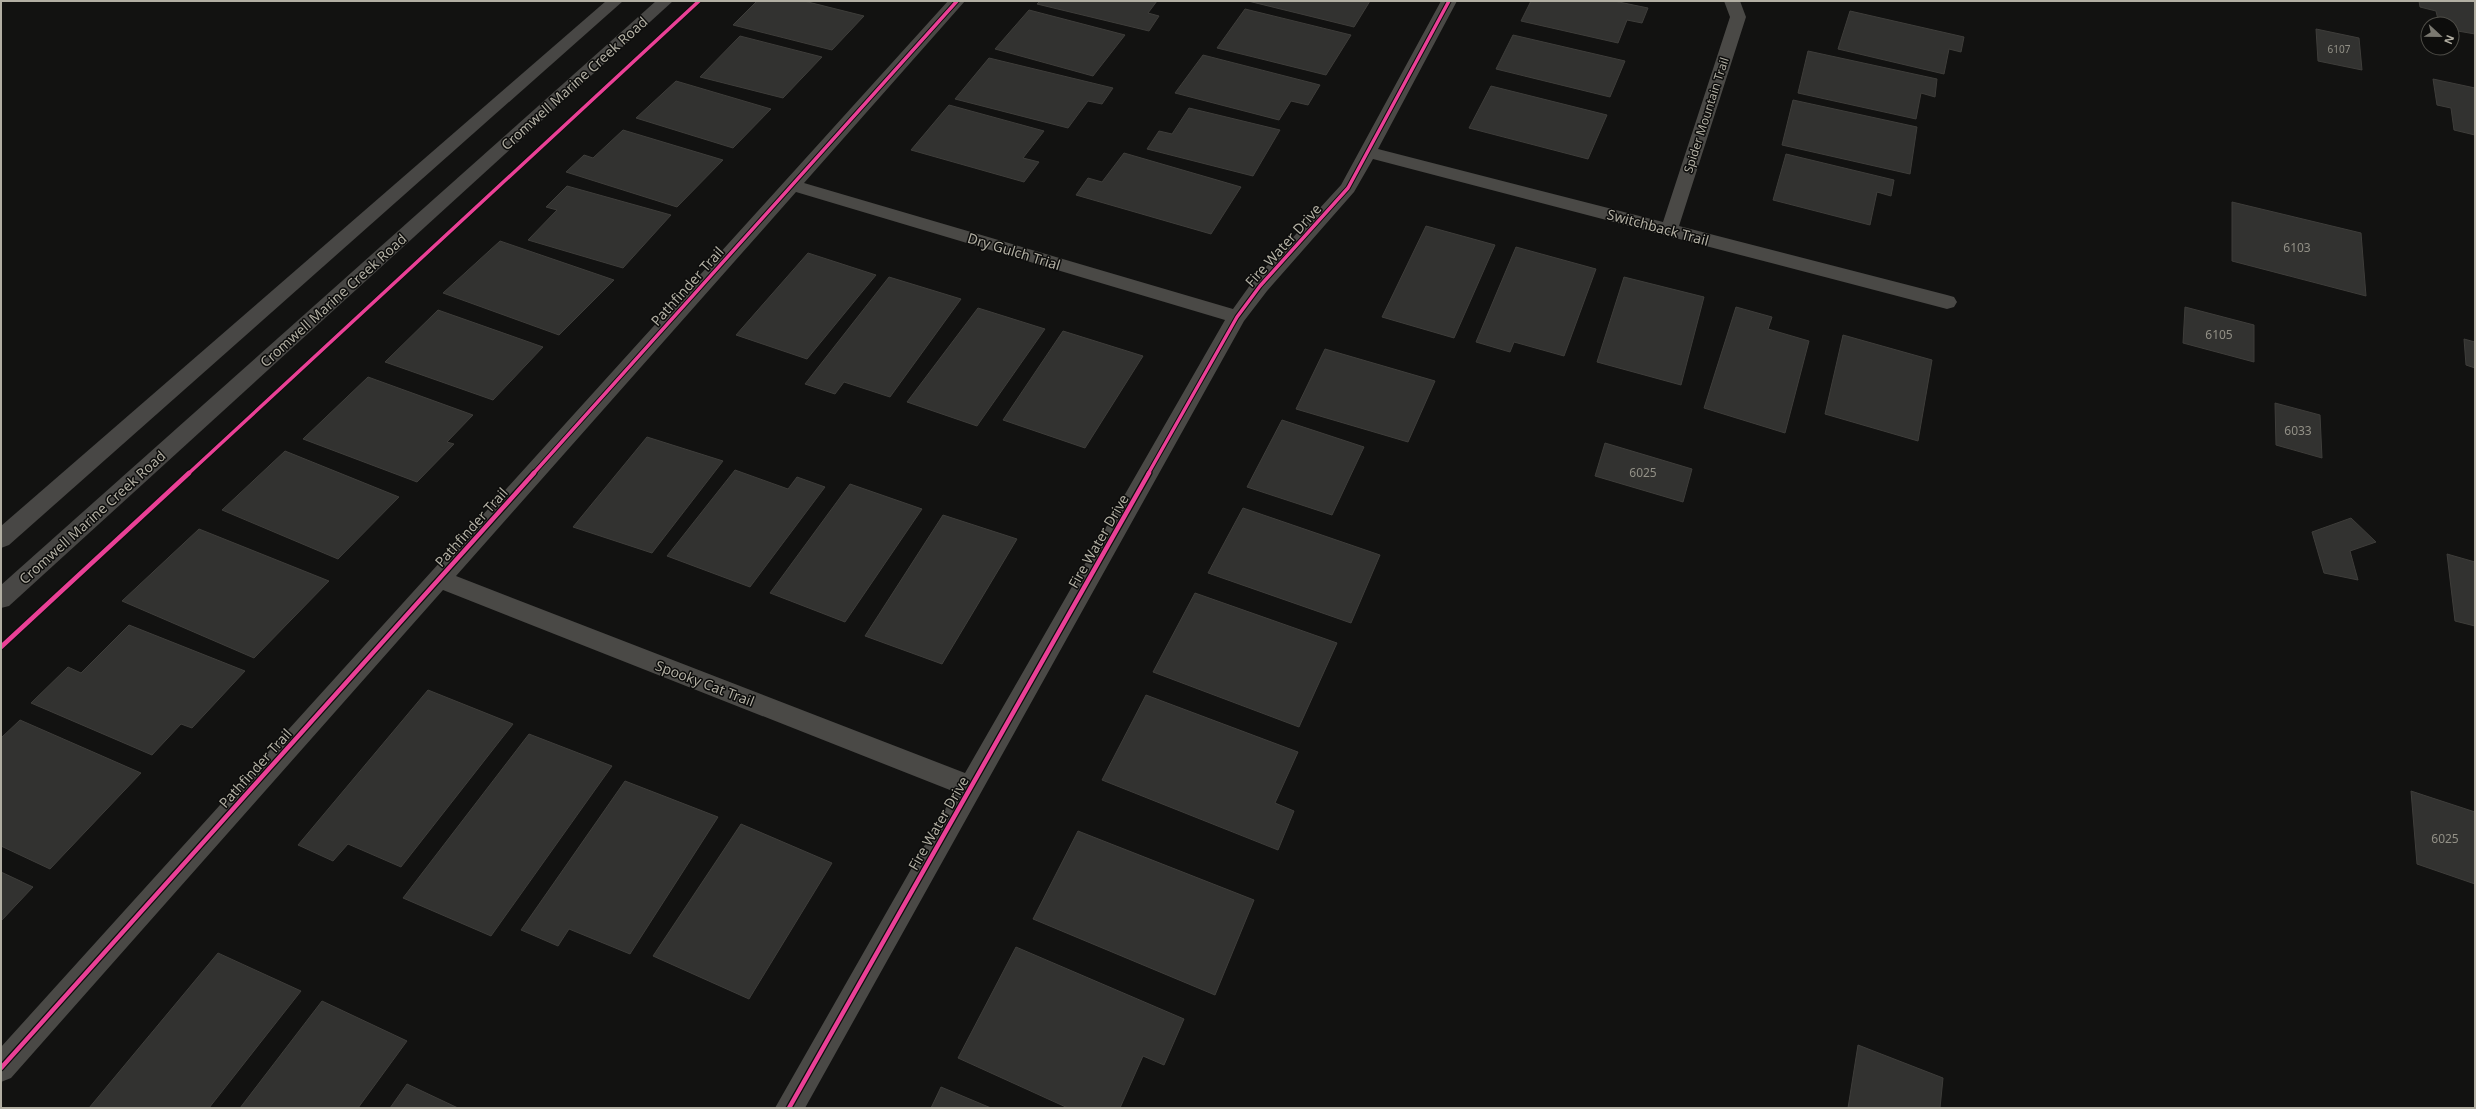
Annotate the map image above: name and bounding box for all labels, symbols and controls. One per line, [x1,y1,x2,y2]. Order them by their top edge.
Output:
street label: Cromwell Marine Creek Road [497,12,651,154]
north arrow [2420,16,2460,56]
text: N [2441,33,2458,47]
house number: 6107 [2328,42,2351,56]
street label: Spider Mountain Trail [1679,55,1733,175]
street label: Fire Water Drive [1241,199,1325,291]
street label: Switchback Trail [1605,204,1711,250]
street label: Dry Gulch Trial [965,228,1063,274]
street label: Cromwell Marine Creek Road [256,229,410,371]
house number: 6103 [2283,239,2311,256]
street label: Pathfinder Trail [646,242,728,330]
house number: 6105 [2205,326,2233,343]
house number: 6033 [2284,422,2312,439]
street label: Cromwell Marine Creek Road [15,446,169,588]
house number: 6025 [1629,464,1657,481]
street label: Pathfinder Trail [430,483,512,571]
street label: Fire Water Drive [1063,490,1133,591]
street label: Spooky Cat Trail [653,655,757,711]
street label: Pathfinder Trail [214,724,296,812]
street label: Fire Water Drive [903,772,973,873]
house number: 6025 [2431,830,2459,847]

